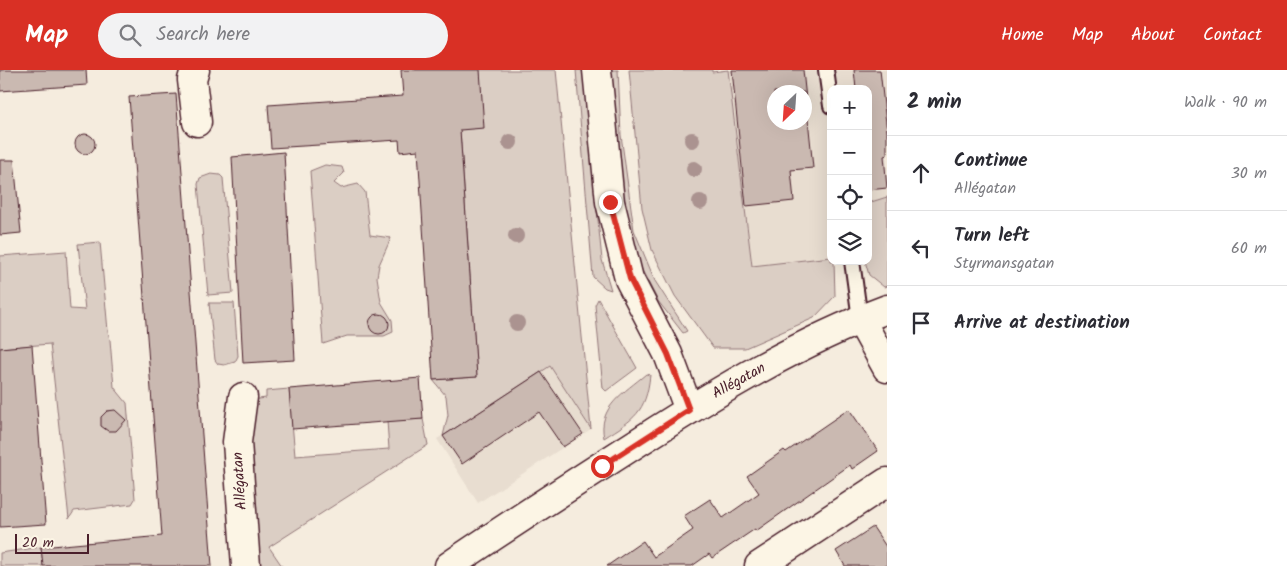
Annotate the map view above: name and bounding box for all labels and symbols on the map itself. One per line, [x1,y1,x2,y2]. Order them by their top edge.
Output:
north arrow [767,85,812,130]
route end [599,191,622,214]
street label: Allégatan [708,356,770,406]
street label: Allégatan [226,451,254,511]
route start [591,455,614,478]
scale bar [15,531,89,554]

